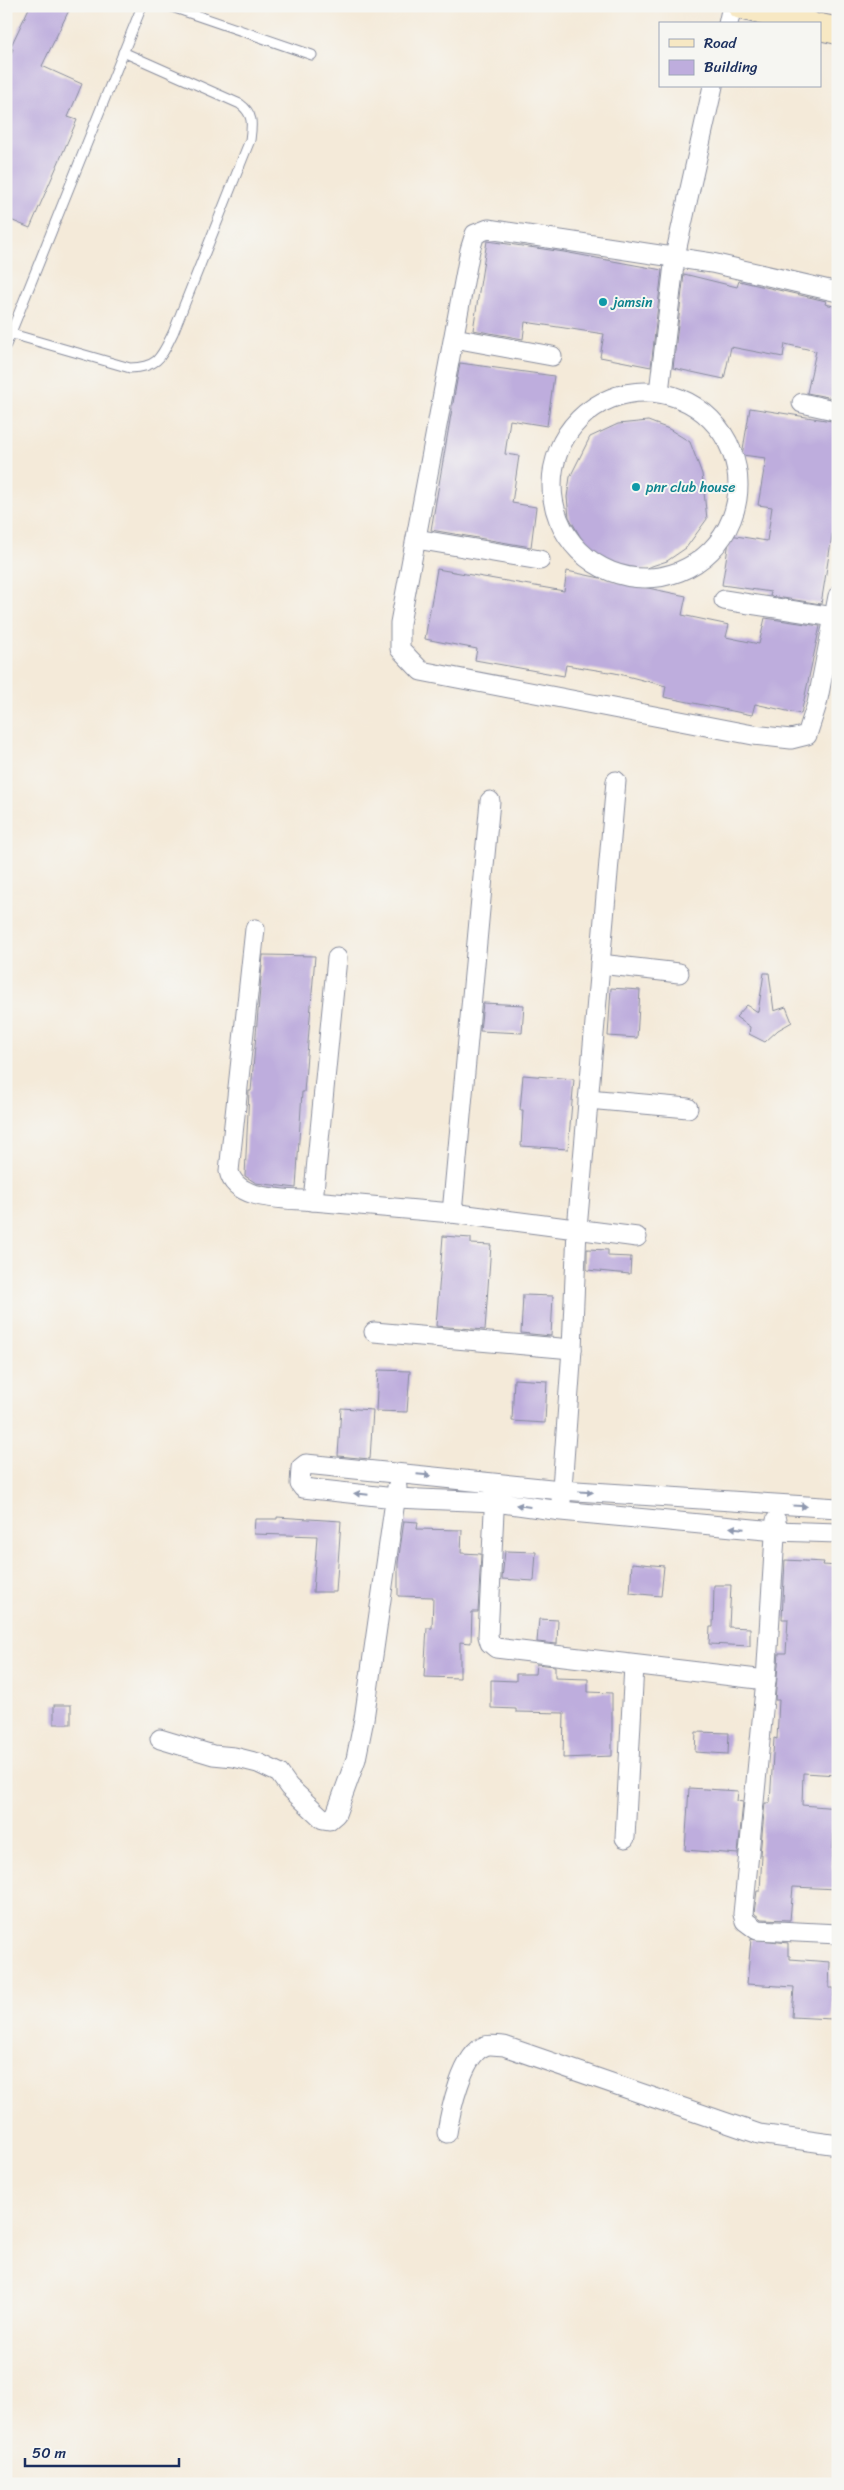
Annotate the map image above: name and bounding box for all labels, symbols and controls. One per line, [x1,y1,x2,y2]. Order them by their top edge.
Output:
legend [659,22,822,88]
text: Road [704,30,737,56]
text: Building [704,54,758,80]
place label: jamsin [610,290,653,315]
marker: jamsin [597,296,609,308]
place label: pnr club house [645,475,736,500]
marker: pnr club house [630,481,642,493]
one-way arrow [417,1471,433,1479]
one-way arrow [578,1488,594,1496]
one-way arrow [353,1490,369,1498]
one-way arrow [515,1502,531,1510]
one-way arrow [793,1503,809,1511]
one-way arrow [728,1524,744,1532]
scale bar [25,2435,179,2467]
text: 50 m [32,2440,67,2466]

